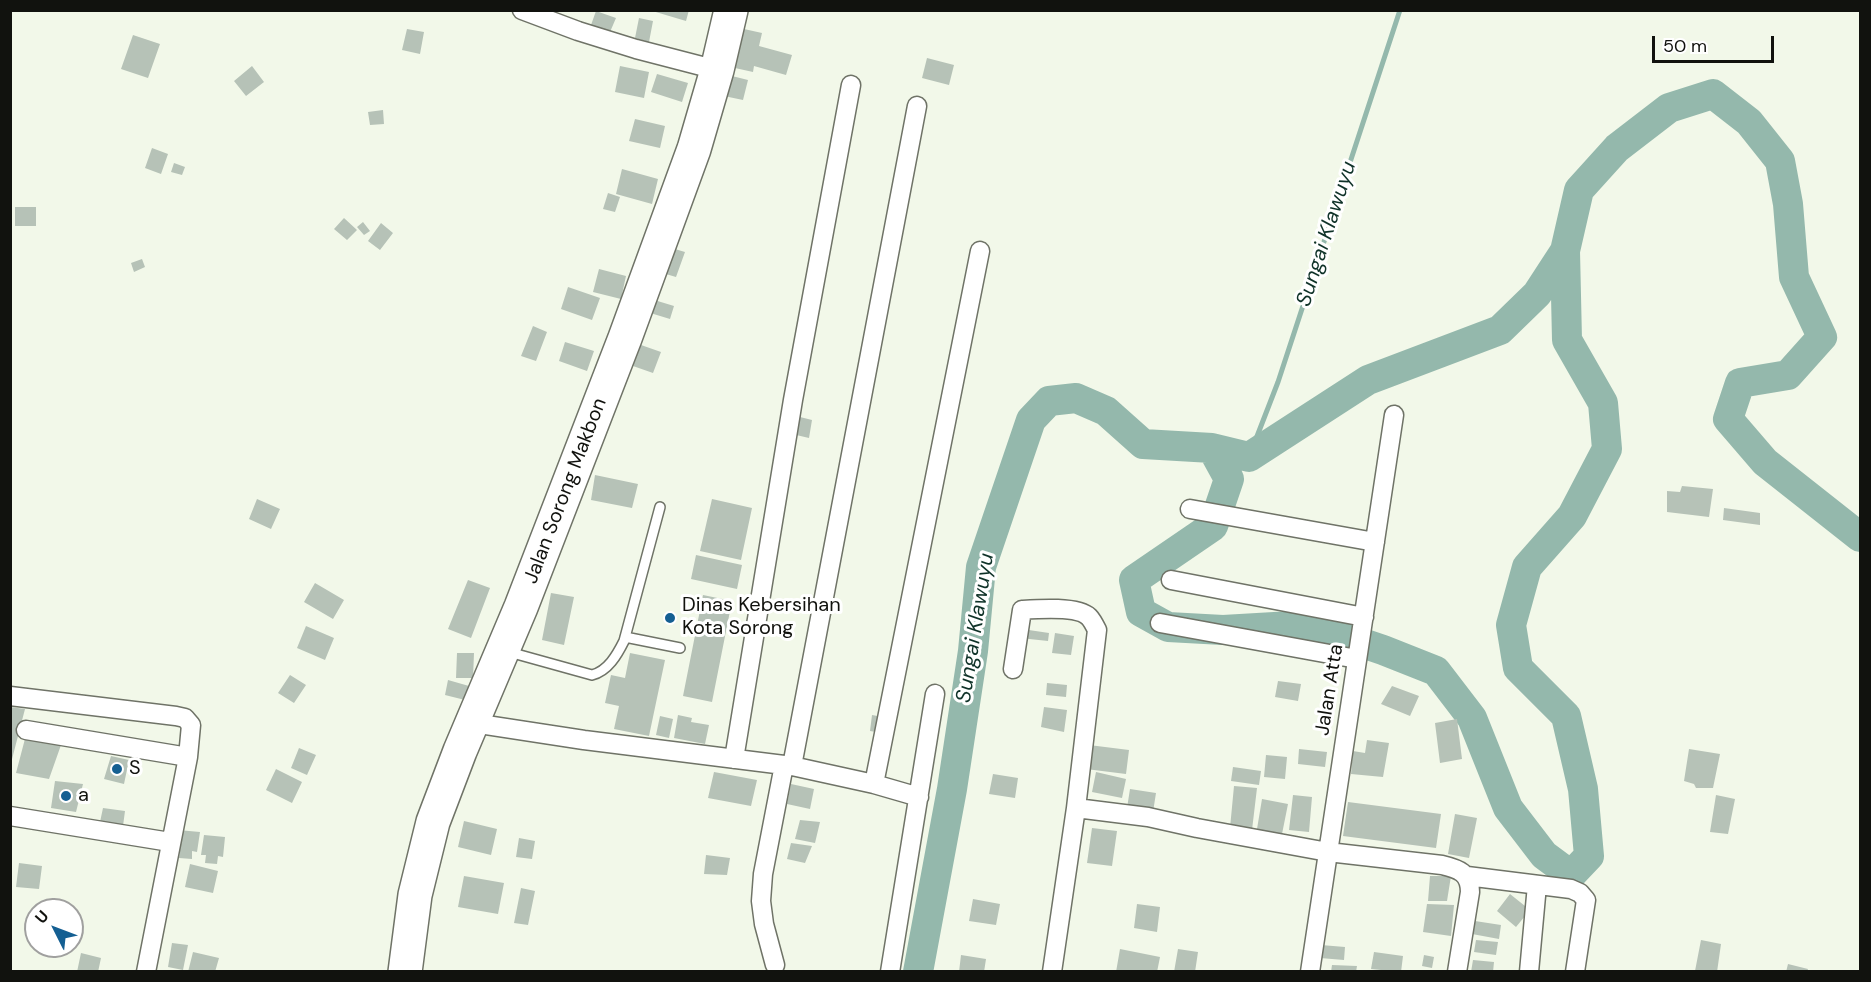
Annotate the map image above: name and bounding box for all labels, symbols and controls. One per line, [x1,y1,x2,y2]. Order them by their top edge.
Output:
scale bar [1655,24,1776,62]
text: 50 m [1663,34,1707,58]
water label: Sungai Klawuyu [1292,158,1362,310]
street label: Jalan Sorong Makbon [520,395,612,587]
water label: Sungai Klawuyu [952,551,1000,705]
place label: Dinas Kebersihan Kota Sorong [682,594,841,641]
marker: Dinas Kebersihan Kota Sorong [663,611,677,625]
street label: Jalan Atta [1311,643,1349,737]
place label: S [129,757,141,781]
marker: S [110,762,124,776]
place label: a [78,784,89,808]
marker: a [59,789,73,803]
north arrow [24,898,84,958]
text: U [30,906,53,928]

